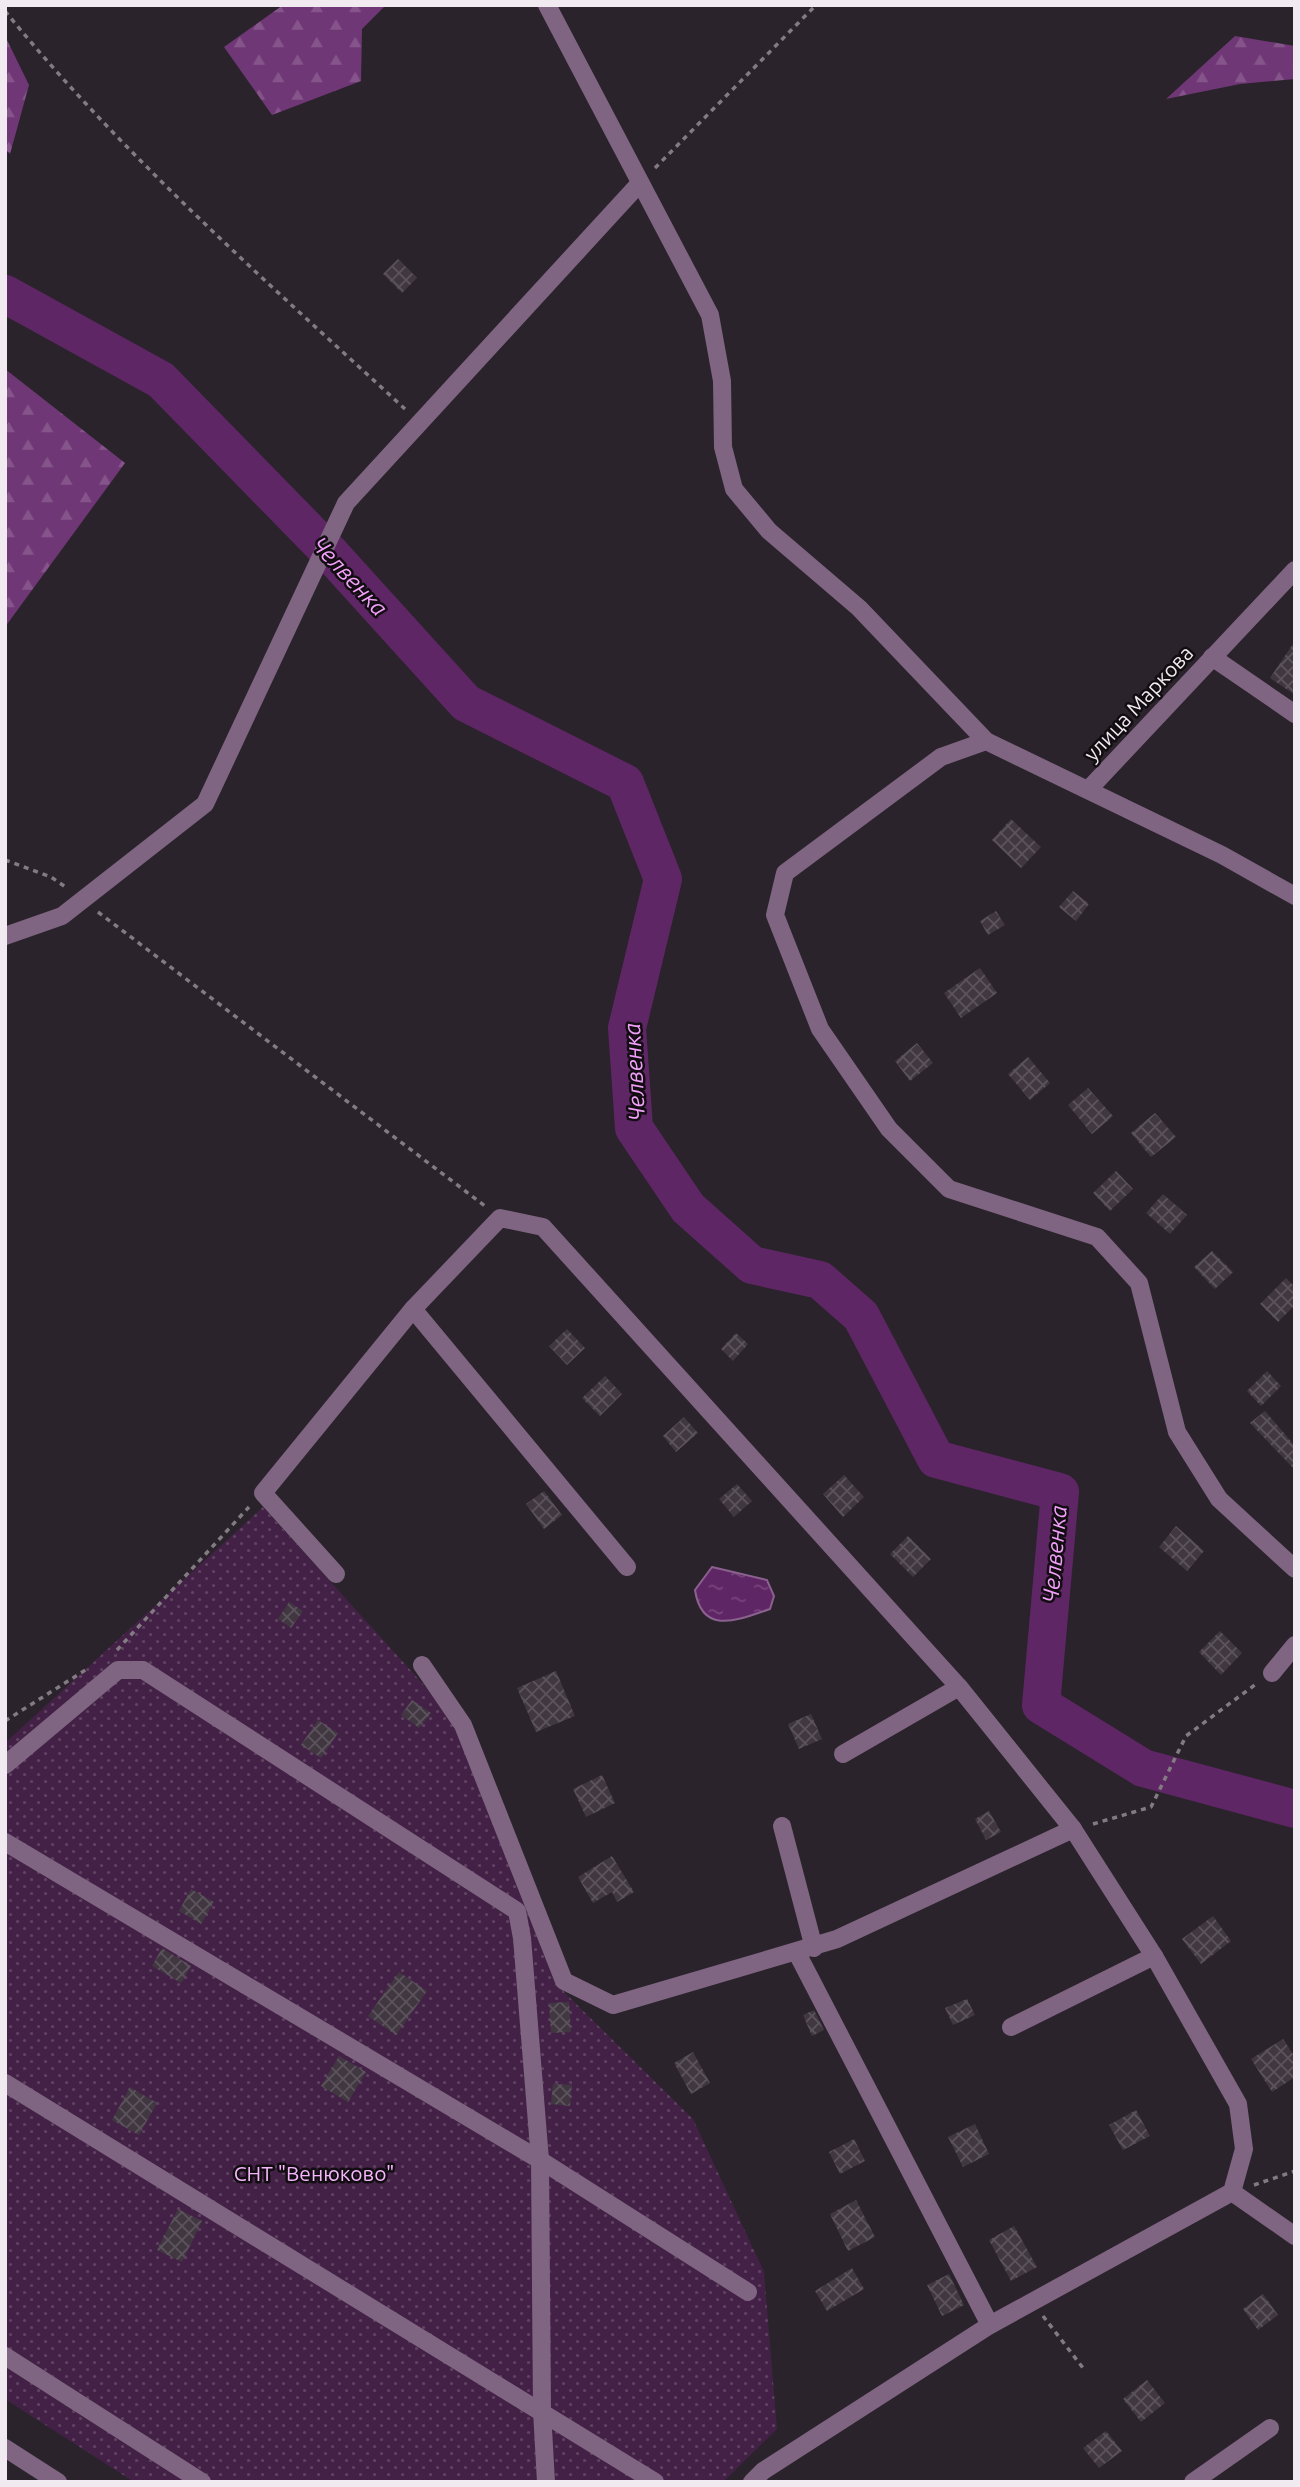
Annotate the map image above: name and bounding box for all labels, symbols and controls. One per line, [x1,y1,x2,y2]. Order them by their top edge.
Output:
water label: Челвенка [307,532,393,620]
street label: улица Маркова [1079,640,1197,766]
water label: Челвенка [619,1022,649,1122]
water label: Челвенка [1037,1504,1071,1604]
park label: СНТ "Венюково" [234,2161,394,2185]

